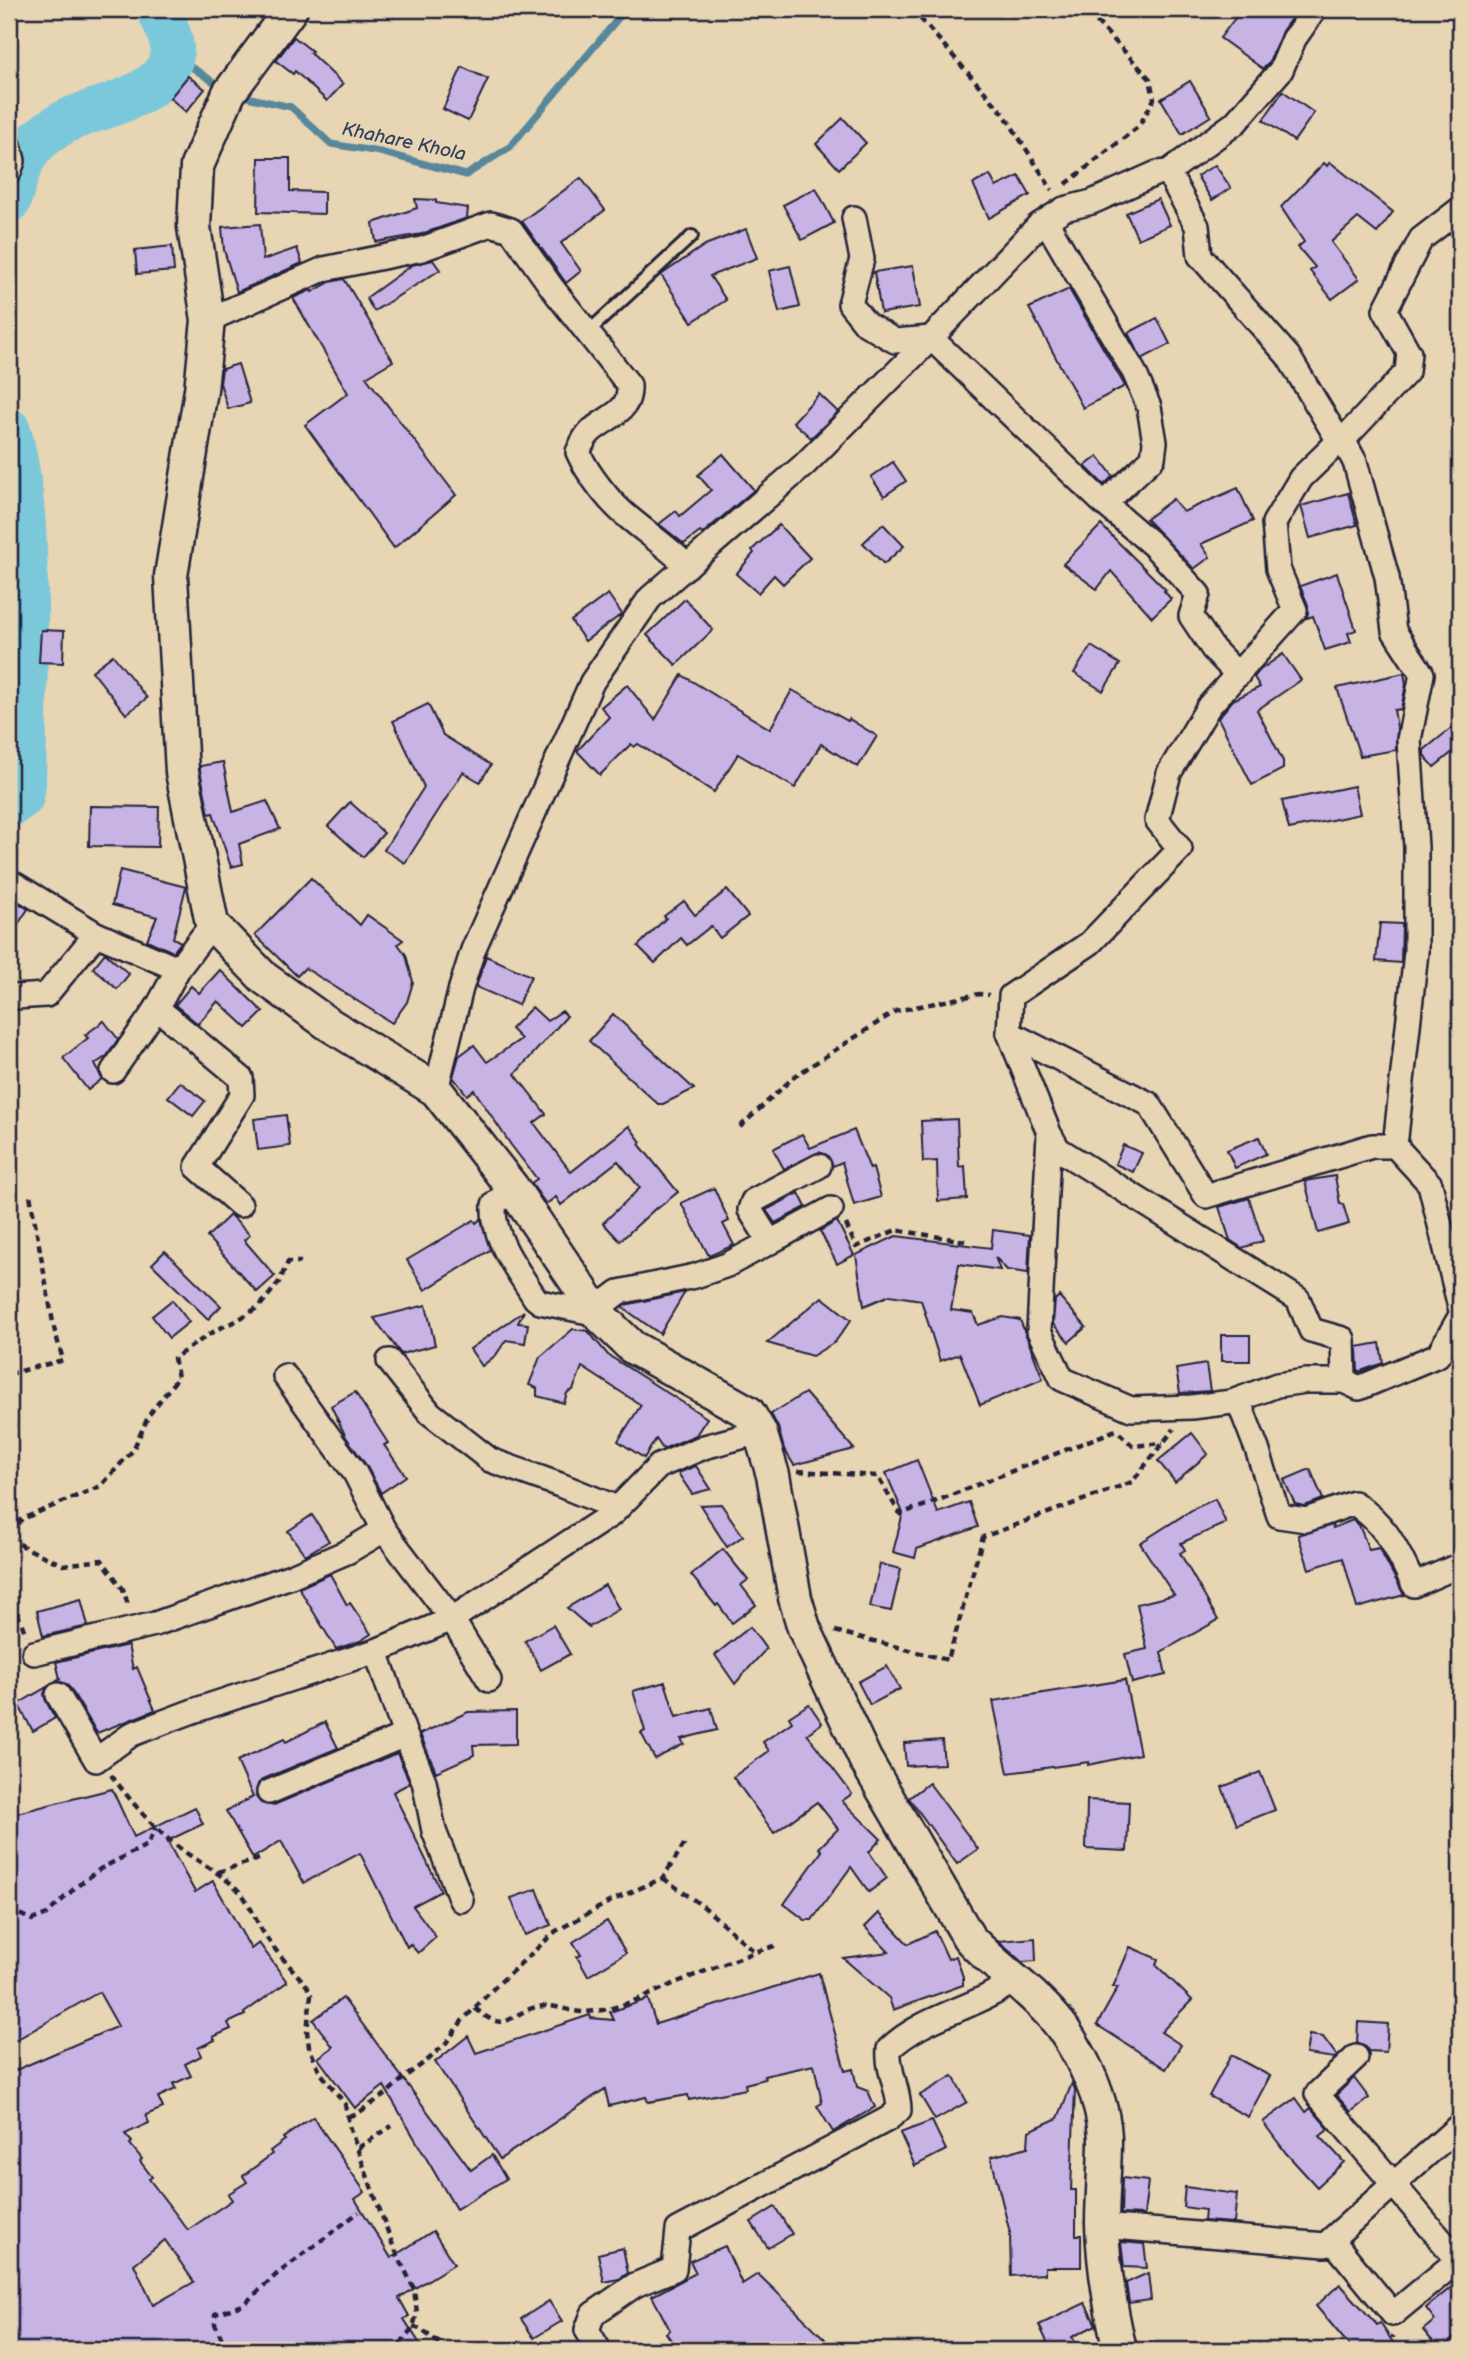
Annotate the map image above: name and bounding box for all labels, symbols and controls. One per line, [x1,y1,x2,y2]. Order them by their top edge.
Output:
water label: Khahare Khola [340,118,468,166]

